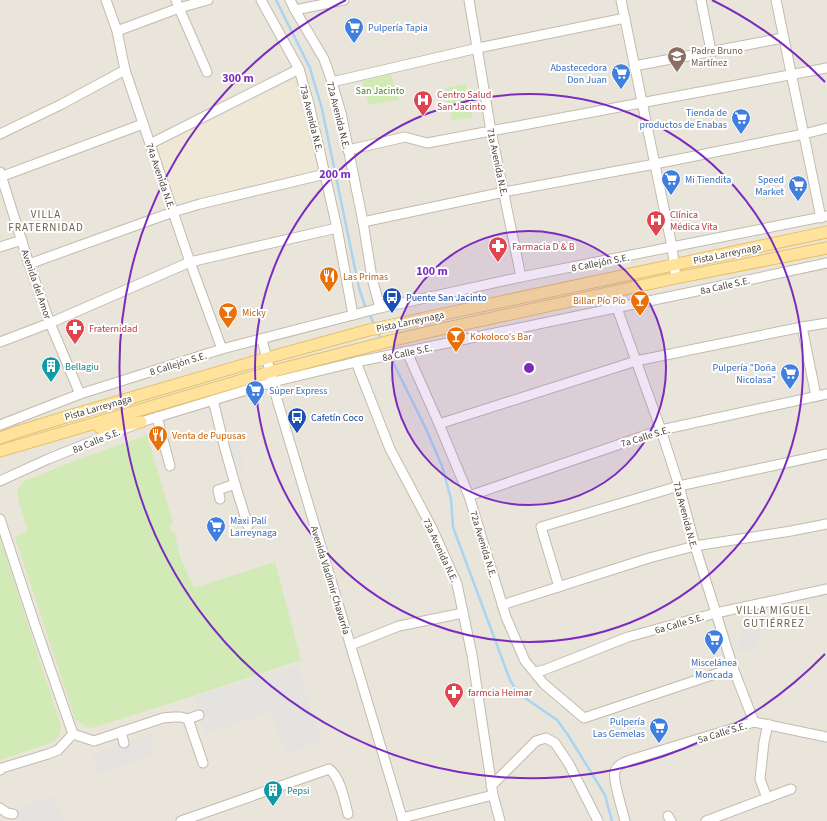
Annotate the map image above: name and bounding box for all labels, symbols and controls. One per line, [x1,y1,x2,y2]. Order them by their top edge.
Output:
supermarket icon: Pulpería Tapia [343,16,365,44]
place label: Pulpería Tapia [368,21,428,35]
place label: Padre Bruno Martínez [691,44,743,70]
school or university icon: Padre Bruno Martínez [666,45,688,73]
place label: Abastecedora Don Juan [550,61,607,87]
supermarket icon: Abastecedora Don Juan [610,62,632,90]
text: 300 m [222,70,254,87]
street label: 72a Avenida N.E. [323,80,353,150]
street label: 73a Avenida N.E. [296,83,326,153]
park label: San Jacinto [356,84,404,98]
place label: Centro Salud San Jacinto [437,88,491,114]
hospital icon: Centro Salud San Jacinto [412,89,434,117]
place label: Tienda de productos de Enabas [639,106,727,132]
supermarket icon: Tienda de productos de Enabas [730,107,752,135]
street label: 71a Avenida N.E. [483,127,511,197]
street label: 74a Avenida N.E. [142,141,178,211]
text: 200 m [319,166,351,183]
supermarket icon: Mi Tiendita [660,168,682,196]
place label: Mi Tiendita [685,173,731,187]
place label: Speed Market [755,173,785,199]
supermarket icon: Speed Market [787,174,809,202]
district label: VILLA FRATERNIDAD [8,207,84,235]
place label: Clínica Médica Vita [670,208,718,234]
hospital icon: Clínica Médica Vita [645,209,667,237]
pharmacy icon: Farmacia D & B [487,235,509,263]
place label: Farmacia D & B [512,240,575,254]
street label: Pista Larreynaga [692,240,762,268]
street label: Avenida del Amor [18,247,55,322]
street label: 8 Callejón S.E. [570,251,630,275]
text: 100 m [416,263,448,280]
restaurant icon: Las Primas [318,265,340,293]
place label: Las Primas [343,270,388,284]
street label: 8a Calle S.E. [699,273,751,298]
bus stop icon: Puente San Jacinto [381,286,403,314]
bar icon: Billar Pío Pío [629,289,651,317]
place label: Puente San Jacinto [406,291,487,305]
place label: Billar Pío Pío [573,294,626,308]
bar icon: Micky [217,301,239,329]
place label: Micky [242,306,266,320]
street label: Pista Larreynaga [375,308,445,336]
pharmacy icon: Fraternidad [64,317,86,345]
place label: Fraternidad [89,322,138,336]
bar icon: Kokoloco's Bar [445,325,467,353]
place label: Kokoloco's Bar [470,330,532,344]
street label: 8a Calle S.E. [381,341,433,365]
street label: 8 Callejón S.E. [148,349,208,379]
building icon: Bellagiu [40,355,62,383]
place label: Bellagiu [65,360,99,374]
centre of rings [522,361,536,375]
place label: Pulpería "Doña Nicolasa" [713,361,776,387]
supermarket icon: Pulpería "Doña Nicolasa" [779,362,801,390]
supermarket icon: Súper Express [244,379,266,407]
place label: Súper Express [269,384,327,398]
street label: Pista Larreynaga [63,392,133,424]
bus stop icon: Cafetín Coco [286,406,308,434]
place label: Cafetín Coco [311,411,364,425]
street label: 7a Calle S.E. [619,423,671,451]
restaurant icon: Venta de Pupusas [147,424,169,452]
street label: 8a Calle S.E. [70,425,122,457]
place label: Venta de Pupusas [172,429,246,443]
street label: 71a Avenida N.E. [669,480,701,550]
street label: 72a Avenida N.E. [466,509,500,579]
place label: Maxi Palí Larreynaga [230,514,277,540]
supermarket icon: Maxi Palí Larreynaga [205,515,227,543]
street label: 73a Avenida N.E. [419,516,461,585]
street label: Avenida Vladimir Chavarría [307,524,353,636]
district label: VILLA MIGUEL GUTIÉRREZ [736,603,812,631]
street label: 6a Calle S.E. [653,610,705,638]
supermarket icon: Miscelánea Moncada [703,628,725,656]
place label: Miscelánea Moncada [691,656,737,682]
pharmacy icon: farmcia Heimar [443,681,465,709]
place label: farmcia Heimar [468,686,533,700]
place label: Pulpería Las Gemelas [593,715,645,741]
supermarket icon: Pulpería Las Gemelas [648,716,670,744]
street label: 5a Calle S.E. [696,719,748,747]
building icon: Pepsi [262,779,284,807]
place label: Pepsi [287,784,310,798]

